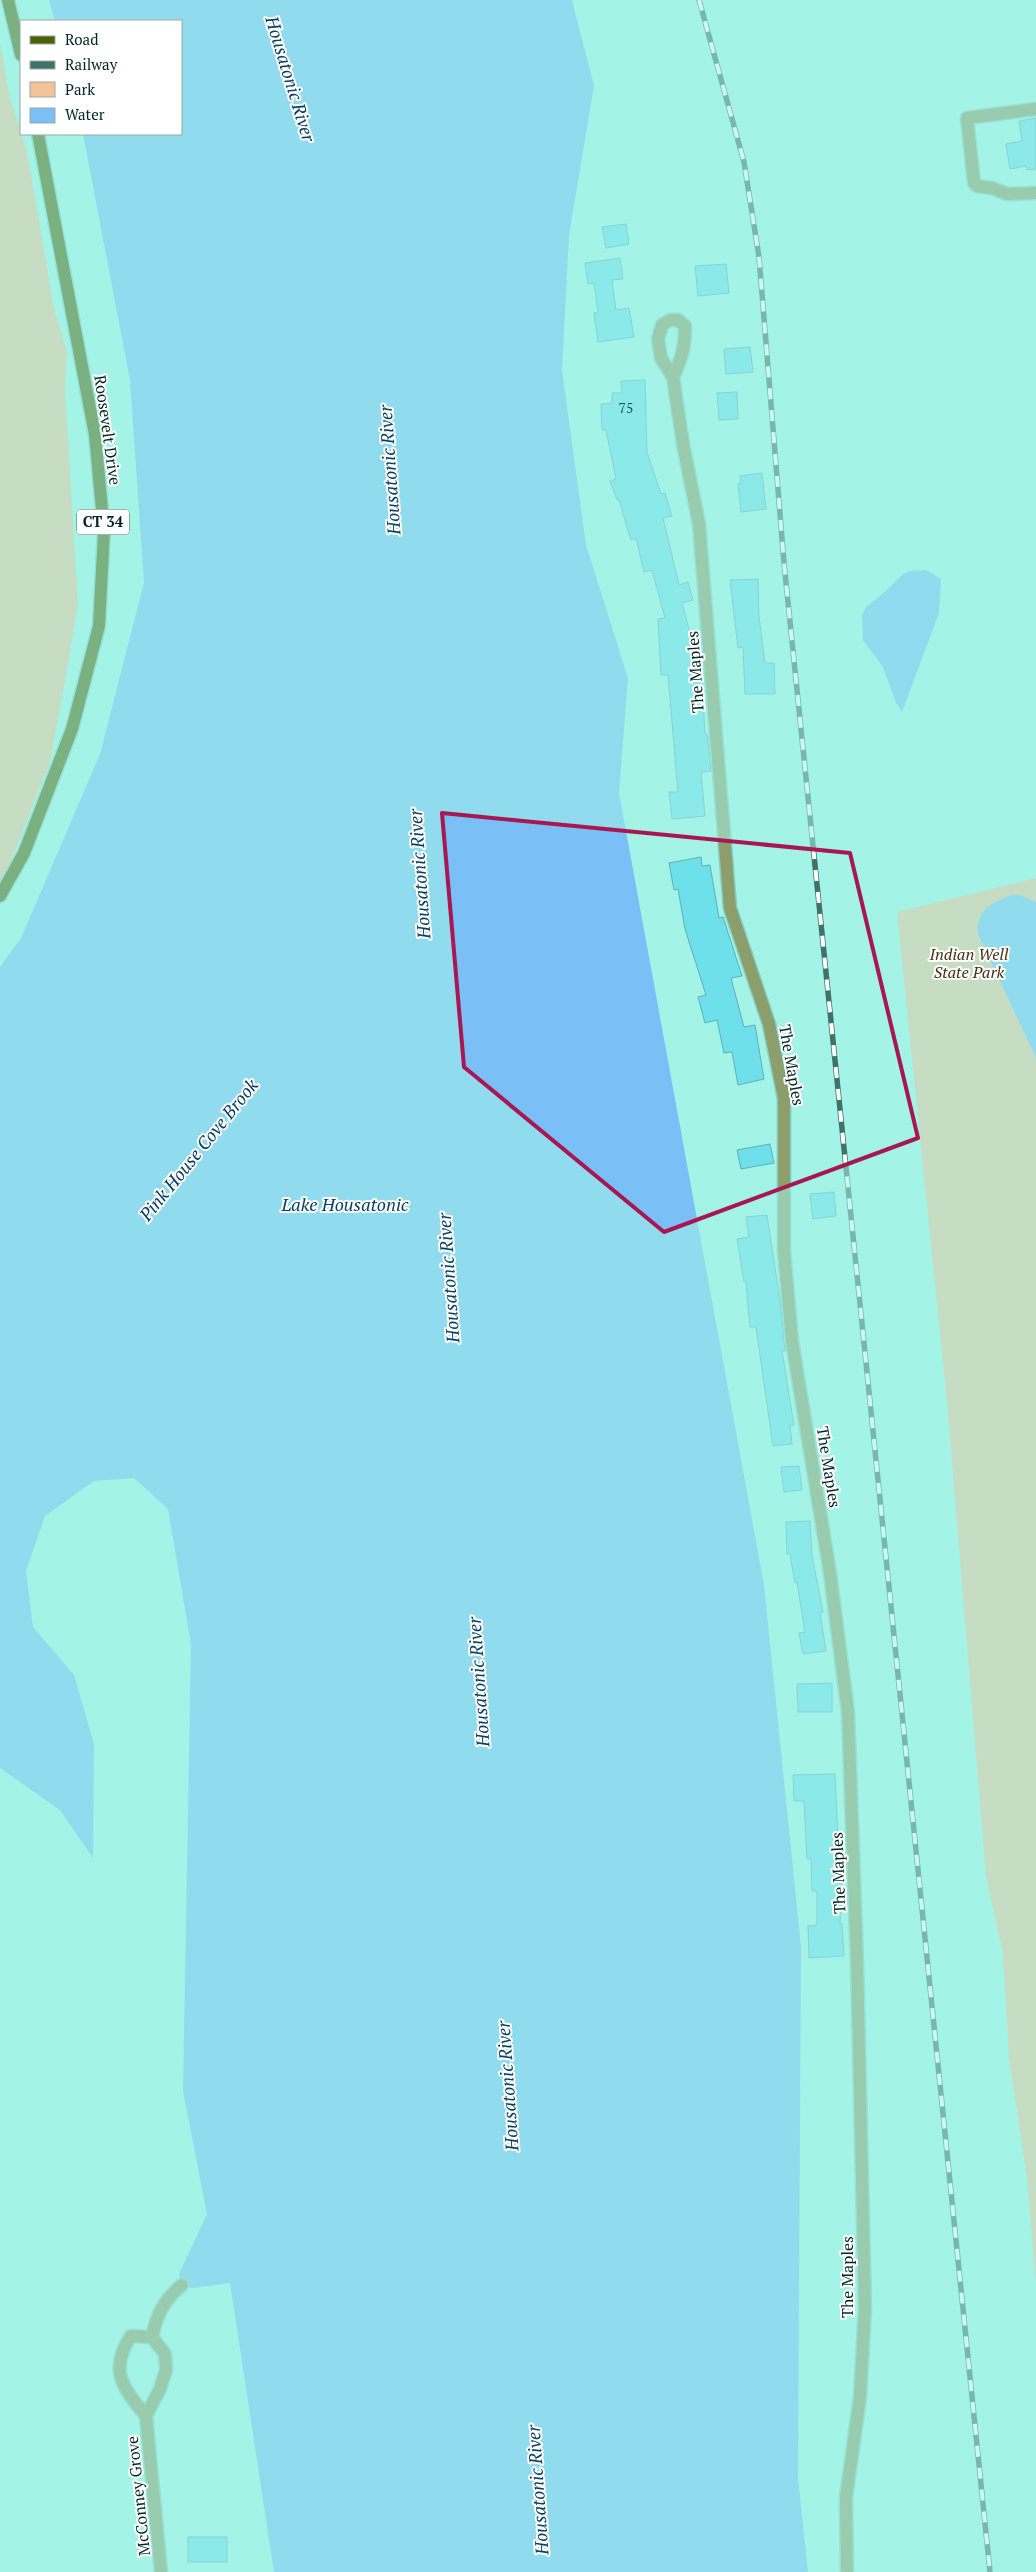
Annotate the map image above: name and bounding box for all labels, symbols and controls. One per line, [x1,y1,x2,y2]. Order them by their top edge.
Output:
water label: Housatonic River [260,12,322,145]
legend [20,20,182,135]
text: Road [65,29,98,49]
text: Railway [65,54,118,74]
text: Park [65,79,95,99]
text: Water [65,104,105,124]
street label: Roosevelt Drive [89,374,127,486]
house number: 75 [619,398,633,417]
water label: Housatonic River [372,403,406,537]
road number: CT 34 [77,510,129,534]
street label: The Maples [681,630,709,714]
water label: Housatonic River [402,807,436,941]
park label: Indian Well State Park [929,943,1009,983]
street label: The Maples [774,1023,810,1107]
water label: Pink House Cove Brook [133,1073,263,1226]
water label: Lake Housatonic [280,1192,409,1216]
water label: Housatonic River [431,1211,465,1345]
street label: The Maples [812,1425,846,1509]
water label: Housatonic River [461,1615,495,1749]
street label: The Maples [826,1832,850,1914]
water label: Housatonic River [490,2019,524,2153]
street label: The Maples [836,2236,858,2318]
water label: Housatonic River [520,2423,554,2557]
street label: McConney Grove [121,2435,155,2557]

